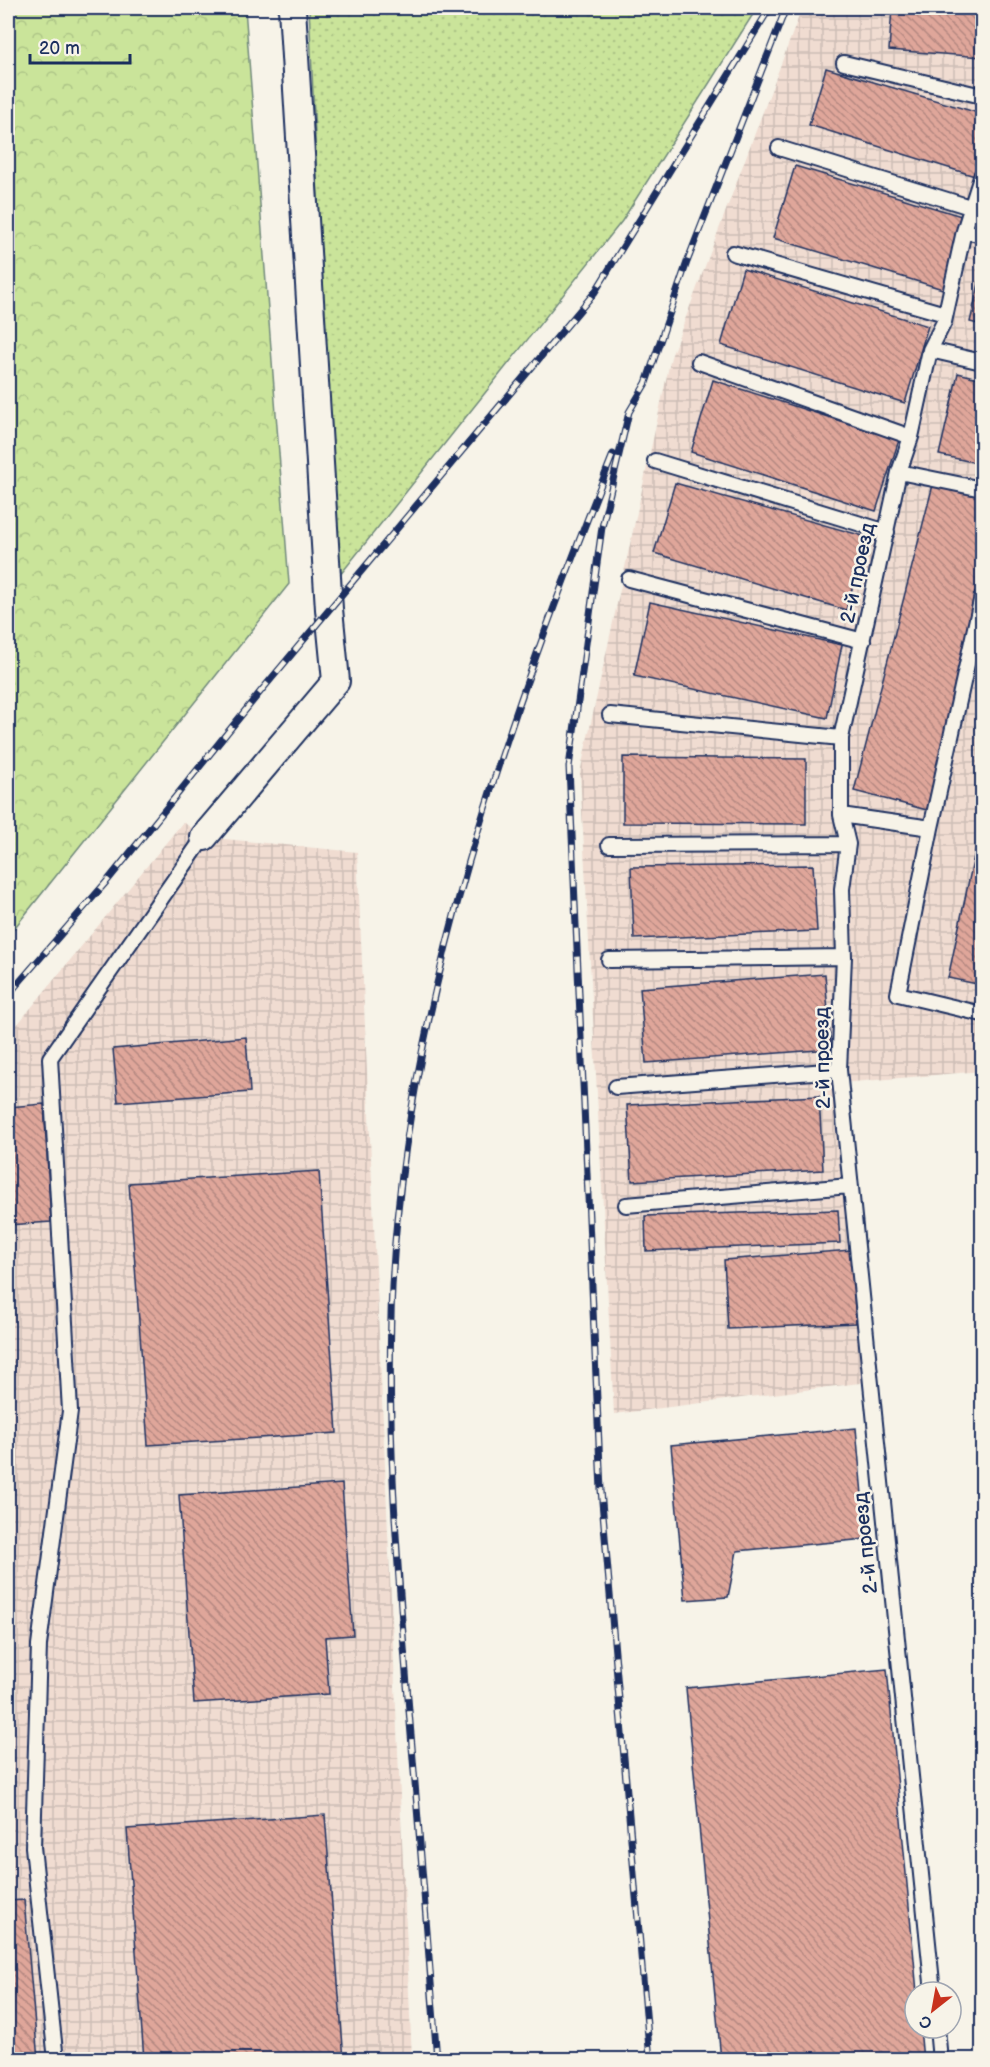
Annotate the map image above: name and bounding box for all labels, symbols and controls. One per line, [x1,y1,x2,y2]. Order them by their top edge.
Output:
scale bar [30,27,130,65]
text: 20 m [39,38,80,59]
street label: 2-й проезд [836,521,880,625]
street label: 2-й проезд [810,1007,836,1109]
street label: 2-й проезд [849,1491,883,1595]
north arrow [903,1980,963,2040]
text: С [916,2011,936,2033]

